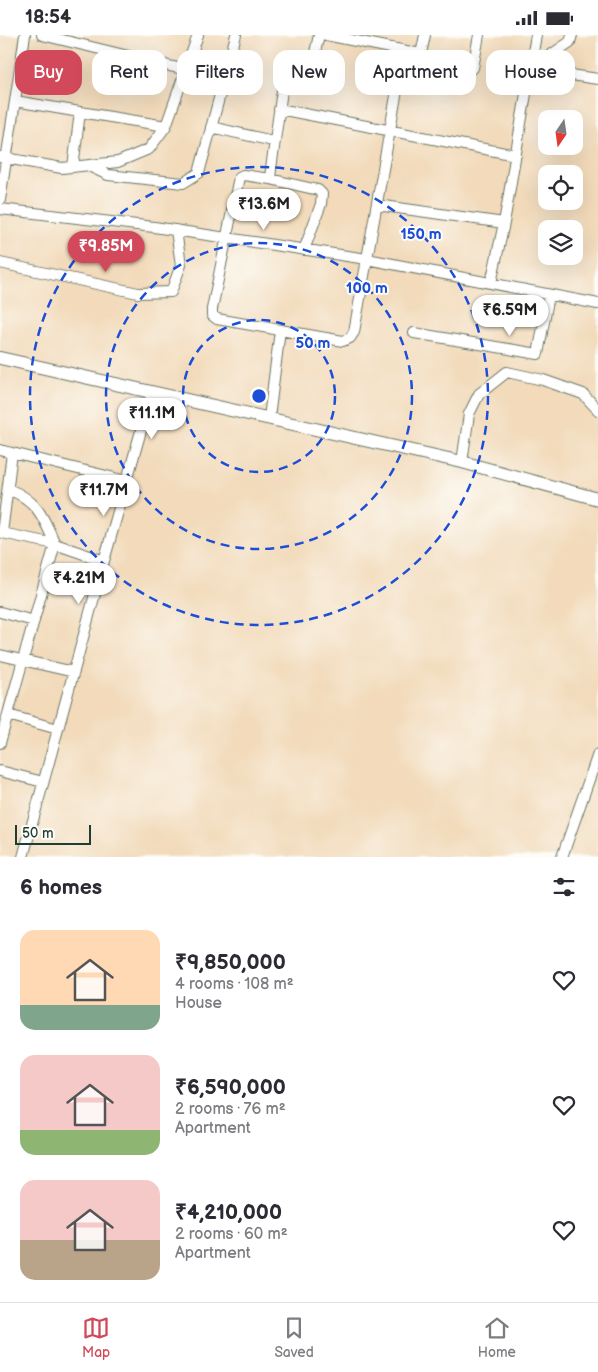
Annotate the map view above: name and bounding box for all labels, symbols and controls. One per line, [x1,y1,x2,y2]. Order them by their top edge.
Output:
text: 18:54 [25,6,71,29]
chip: Buy [15,50,82,95]
chip: Rent [92,50,167,95]
chip: Filters [177,50,263,95]
chip: New [273,50,345,95]
chip: Apartment [355,50,476,95]
chip: House [486,50,575,95]
north arrow [538,110,582,155]
map controls [538,110,583,265]
button: locate [538,165,583,210]
pin: ₹13.6M [223,189,305,231]
text: ₹13.6M [238,195,290,214]
button: layers [538,220,583,265]
text: 150 m [400,225,442,244]
pin: ₹9.85M [65,231,147,273]
text: ₹9.85M [79,237,133,256]
text: 100 m [346,279,388,298]
pin: ₹6.59M [469,295,551,337]
text: ₹6.59M [483,301,537,320]
text: 50 m [296,334,331,353]
centre of rings [250,387,268,405]
pin: ₹11.1M [111,397,193,440]
text: ₹11.1M [129,404,175,423]
pin: ₹11.7M [63,475,145,517]
text: ₹11.7M [80,481,128,500]
pin: ₹4.21M [38,563,120,605]
text: ₹4.21M [53,569,105,588]
scale bar [15,822,91,845]
text: 50 m [22,825,54,842]
icon: filters [550,873,578,901]
text: 6 homes [20,875,102,900]
icon: home [60,950,120,1010]
text: ₹9,850,000 [175,950,286,975]
icon: heart [550,966,578,994]
text: 4 rooms · 108 m² [175,975,294,994]
text: House [175,994,222,1013]
icon: home [60,1075,120,1135]
text: ₹6,590,000 [175,1075,286,1100]
icon: heart [550,1091,578,1119]
text: 2 rooms · 76 m² [175,1100,286,1119]
text: Apartment [175,1119,251,1138]
icon: home [60,1200,120,1260]
text: ₹4,210,000 [175,1200,282,1225]
icon: heart [550,1216,578,1244]
text: 2 rooms · 60 m² [175,1225,288,1244]
text: Apartment [175,1244,251,1263]
tab: Map [82,1314,110,1361]
tab: Saved [274,1314,314,1361]
tab: Home [478,1314,516,1361]

